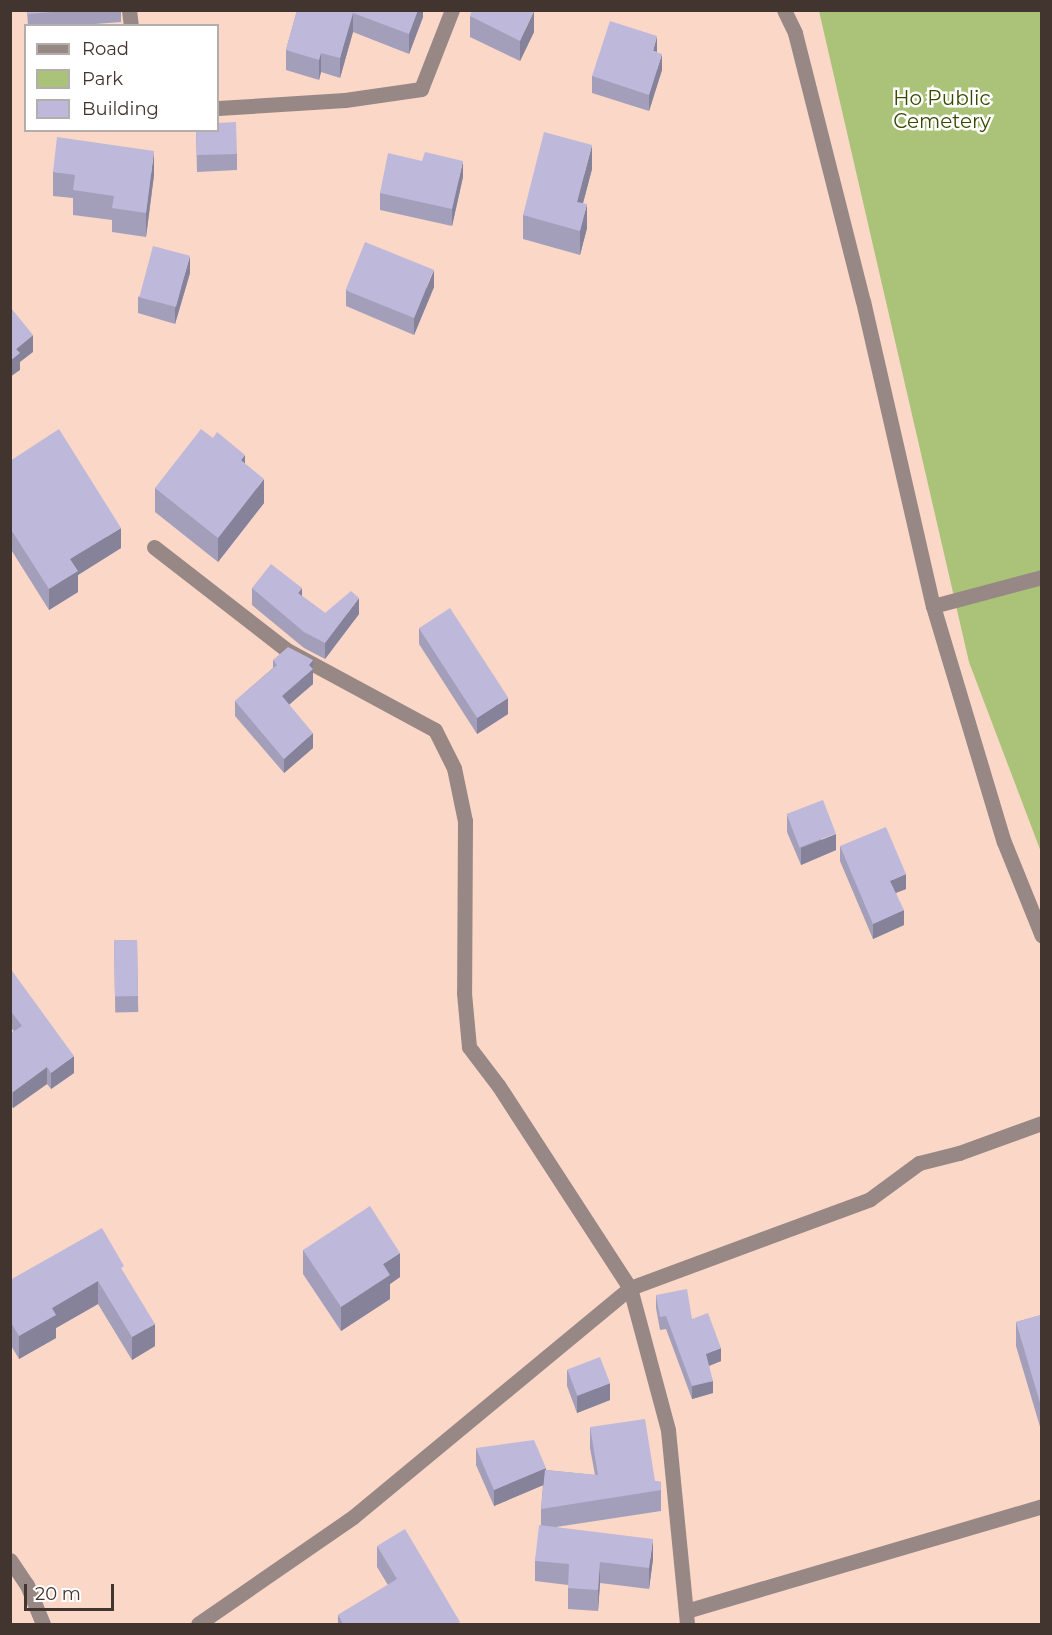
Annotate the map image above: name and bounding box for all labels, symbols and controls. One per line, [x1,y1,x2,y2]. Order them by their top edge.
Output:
legend [24,24,219,132]
text: Road [82,38,129,60]
text: Park [82,68,123,90]
park label: Ho Public Cemetery [893,86,991,133]
text: Building [82,98,159,120]
scale bar [27,1572,117,1610]
text: 20 m [35,1583,81,1605]

